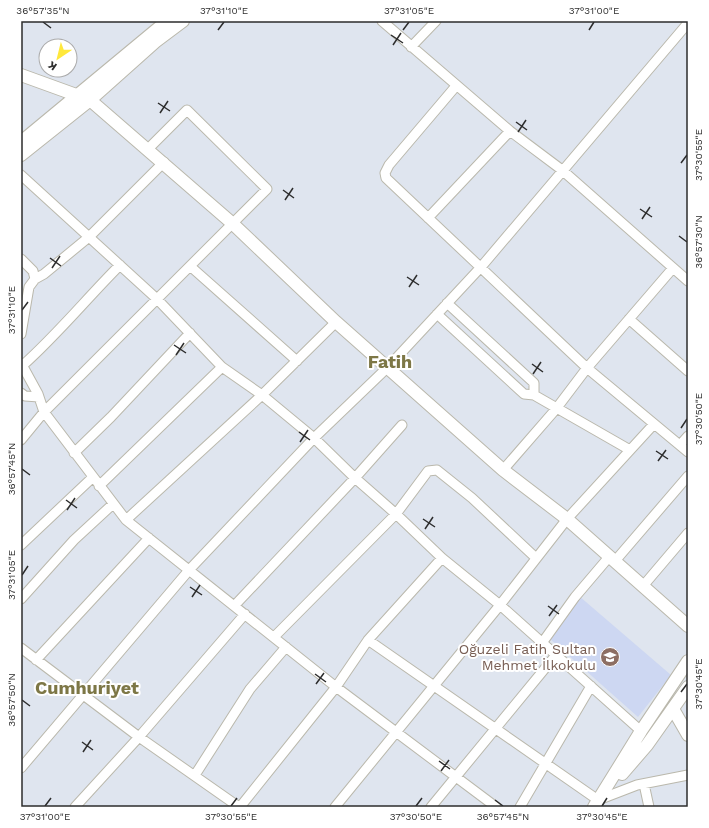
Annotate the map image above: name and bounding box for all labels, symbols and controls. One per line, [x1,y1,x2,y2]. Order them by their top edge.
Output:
text: 36°57'35"N [16,5,70,16]
text: 37°31'10"E [200,5,248,16]
text: 37°31'05"E [384,5,434,16]
text: 37°31'00"E [569,5,619,16]
north arrow [38,38,78,78]
text: K [45,58,59,73]
text: 37°30'55"E [693,129,704,181]
text: 36°57'30"N [693,215,704,269]
text: 37°31'10"E [6,286,17,334]
district label: Fatih [368,351,412,372]
text: 37°30'50"E [693,393,704,445]
text: 36°57'45"N [6,443,17,495]
text: 37°31'05"E [6,550,17,600]
place label: Oğuzeli Fatih Sultan Mehmet İlkokulu [459,641,596,673]
school or university icon: Oğuzeli Fatih Sultan Mehmet İlkokulu [599,646,621,668]
text: 37°30'45"E [693,658,704,710]
text: 36°57'50"N [6,673,17,727]
district label: Cumhuriyet [35,677,139,698]
text: 37°31'00"E [20,811,70,822]
text: 37°30'55"E [205,811,257,822]
text: 37°30'50"E [390,811,442,822]
text: 36°57'45"N [477,811,529,822]
text: 37°30'45"E [576,811,628,822]

